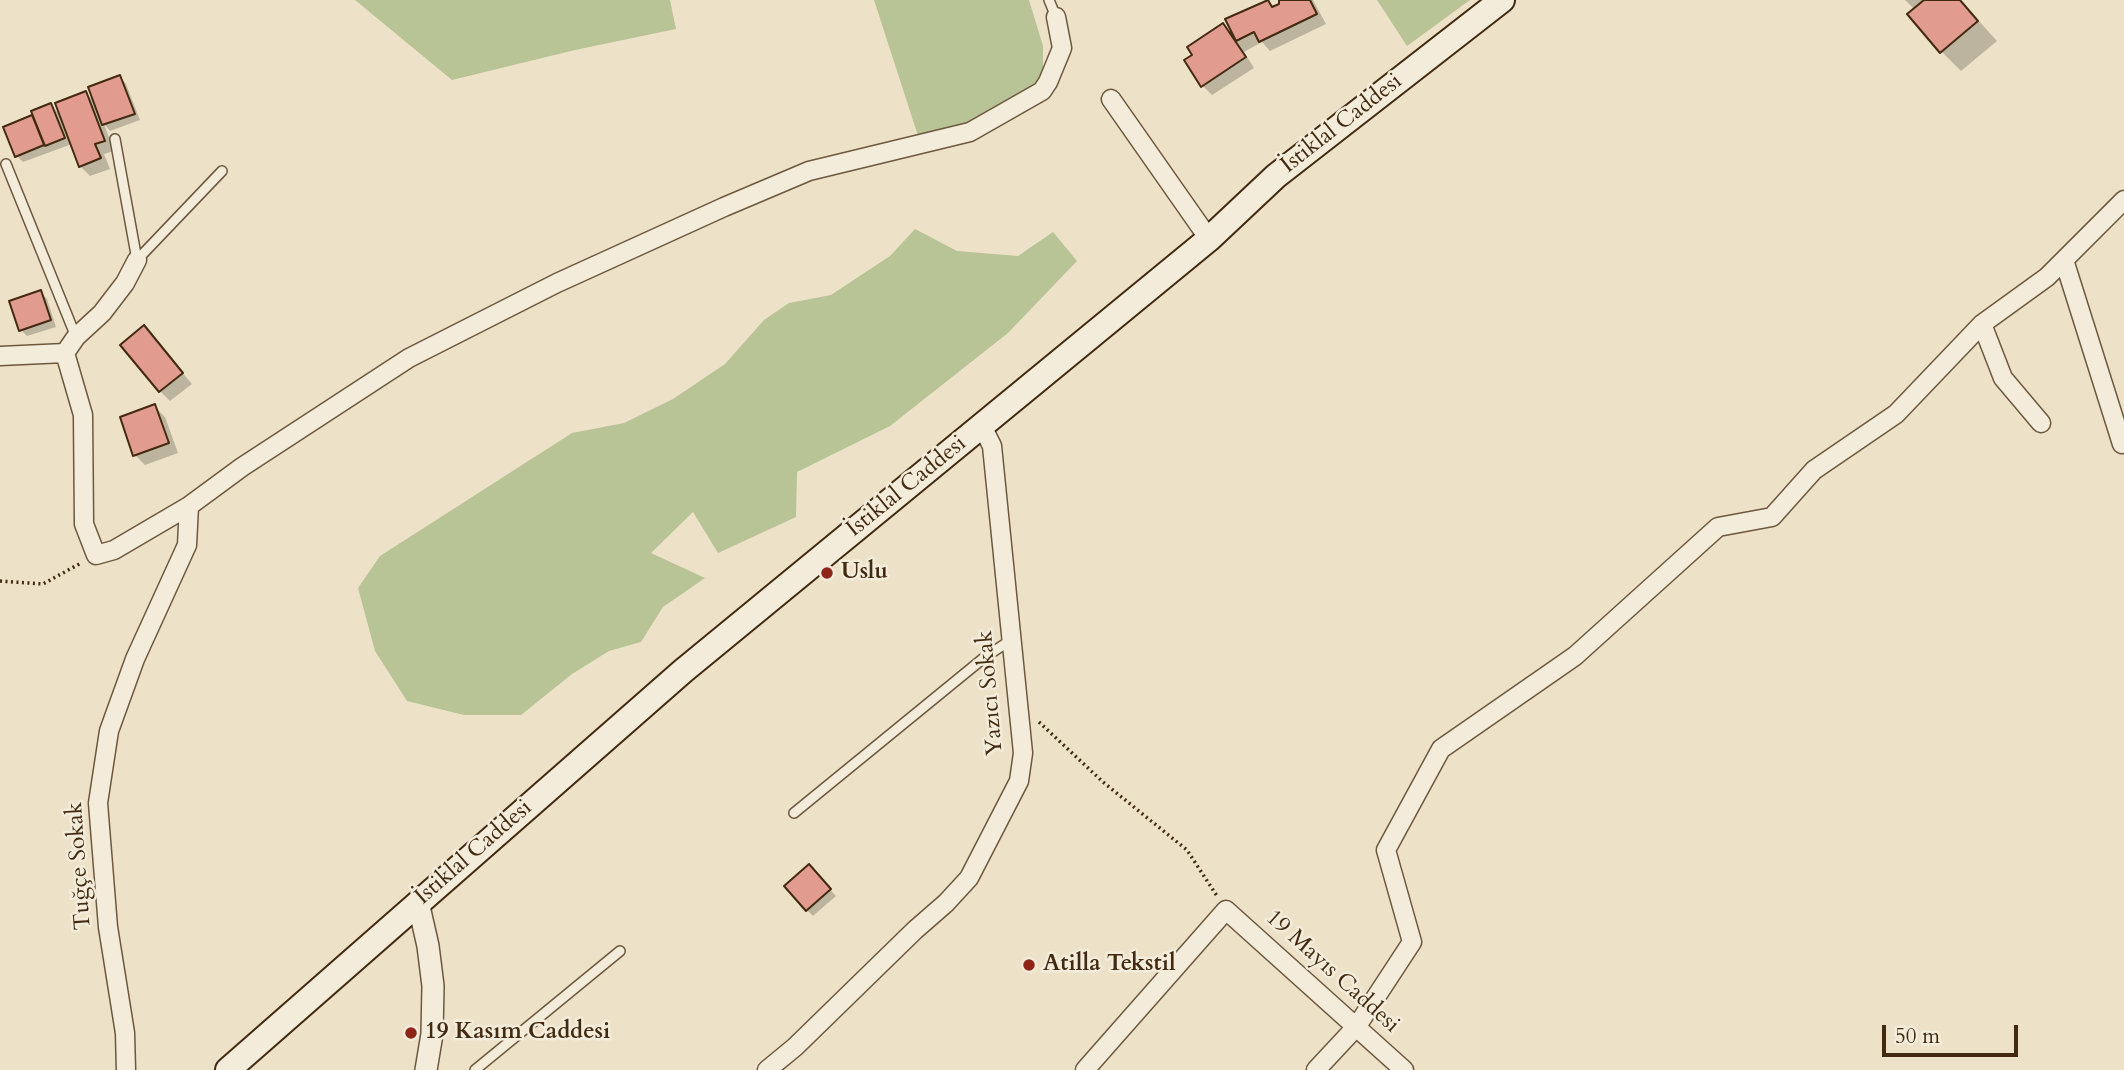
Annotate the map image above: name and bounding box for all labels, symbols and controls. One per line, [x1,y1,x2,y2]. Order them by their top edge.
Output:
street label: İstiklal Caddesi [1276,68,1408,180]
street label: İstiklal Caddesi [842,430,972,544]
place label: Uslu [841,559,888,587]
marker: Uslu [819,565,835,581]
street label: Yazıcı Sokak [972,629,1010,757]
street label: İstiklal Caddesi [410,795,538,911]
street label: Tuğçe Sokak [62,801,98,931]
street label: 19 Mayıs Caddesi [1259,905,1405,1039]
place label: Atilla Tekstil [1043,951,1176,979]
marker: Atilla Tekstil [1021,957,1037,973]
scale bar [1886,1010,2022,1054]
place label: 19 Kasım Caddesi [425,1019,610,1047]
text: 50 m [1895,1022,1940,1051]
marker: 19 Kasım Caddesi [403,1025,419,1041]

